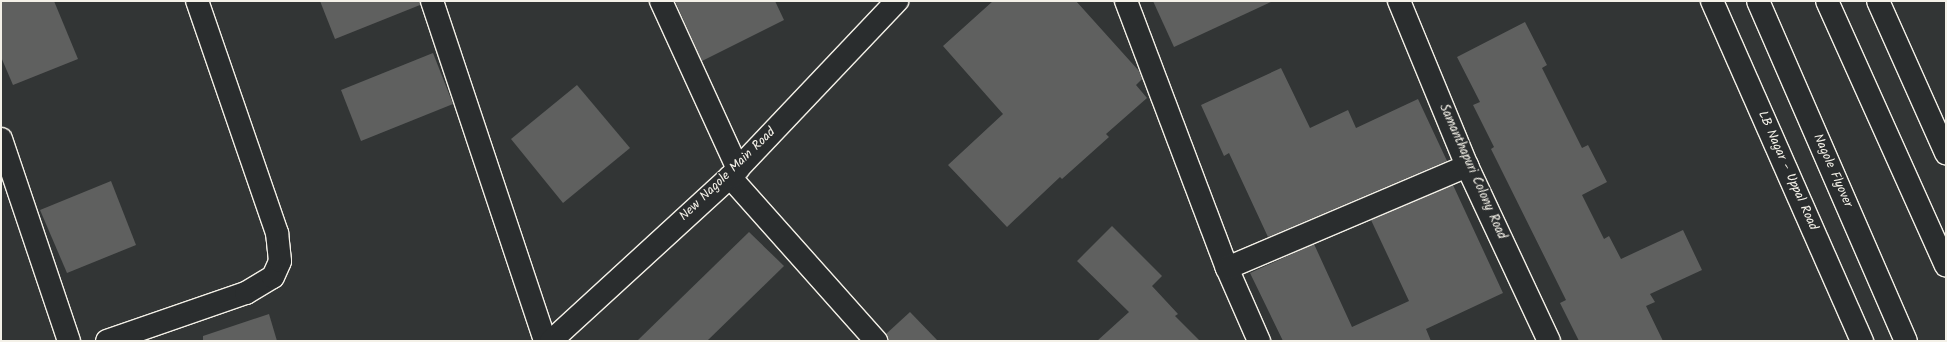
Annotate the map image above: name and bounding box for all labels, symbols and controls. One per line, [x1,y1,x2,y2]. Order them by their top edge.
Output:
street label: Samanthapuri Colony Road [1435,102,1509,242]
street label: LB Nagar - Uppal Road [1754,109,1820,233]
street label: New Nagole Main Road [677,125,779,225]
street label: Nagole Flyover [1809,132,1855,210]

